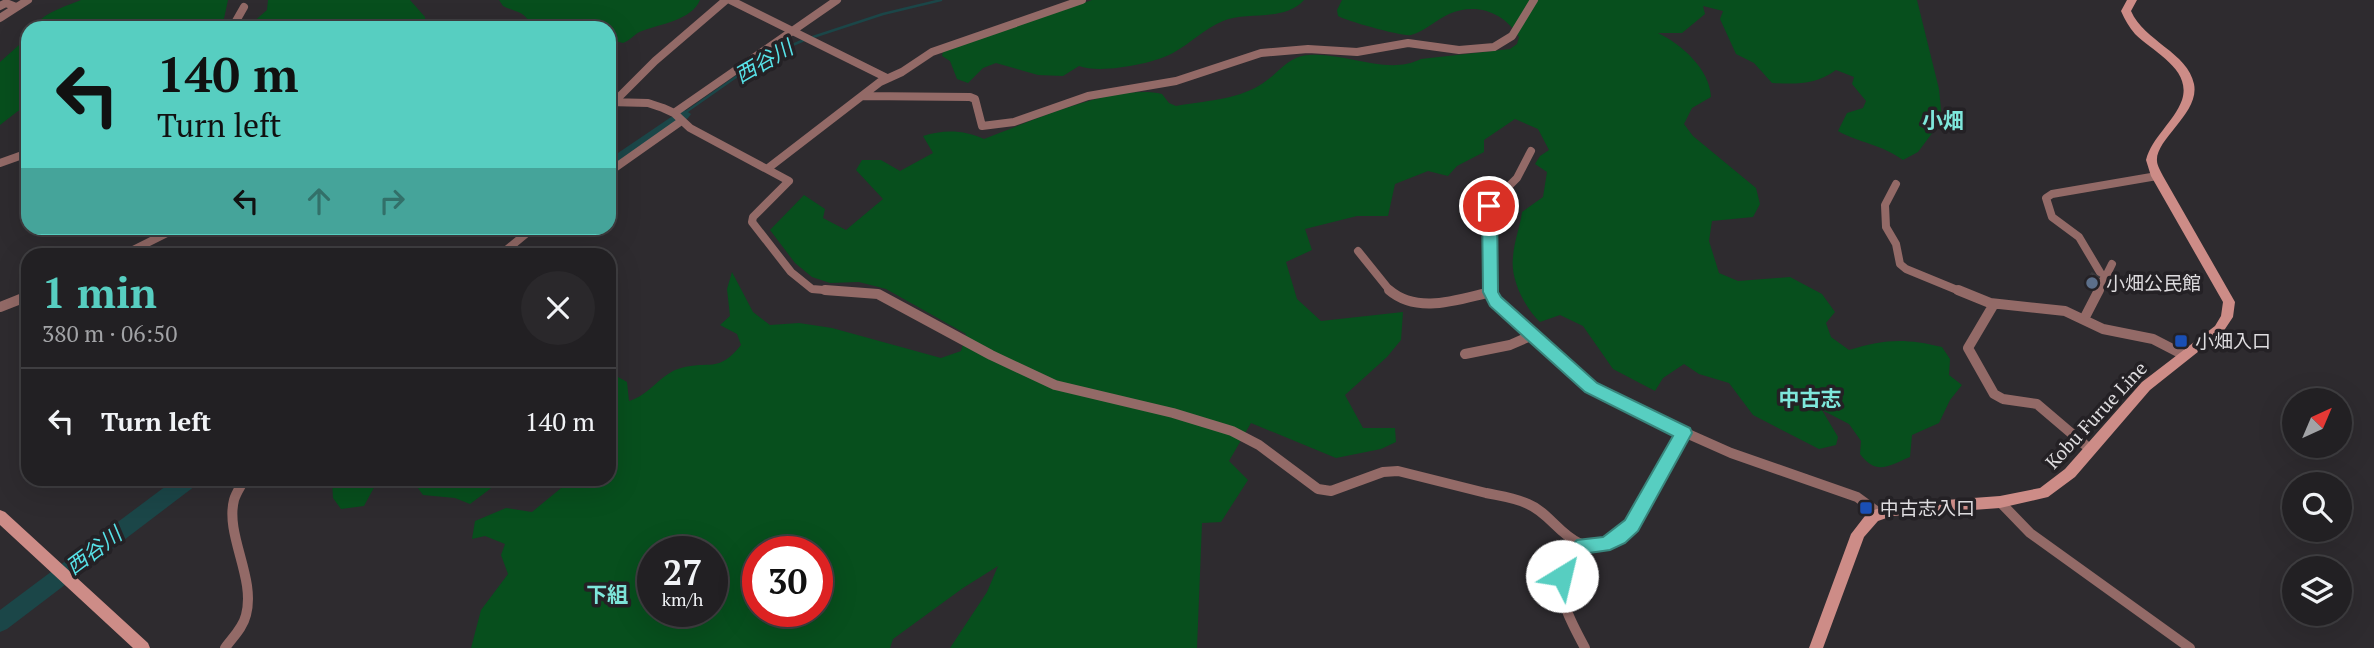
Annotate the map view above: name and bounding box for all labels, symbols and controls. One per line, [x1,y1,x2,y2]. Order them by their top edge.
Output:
water label: 西谷川 [729,32,800,89]
text: 140 m [157,41,299,106]
icon: left [42,49,133,140]
text: Turn left [157,104,281,146]
district label: 小畑 [1922,106,1964,134]
pin [1459,176,1519,236]
icon: left [227,182,265,220]
icon: ahead [300,182,338,220]
icon: right [373,182,411,220]
icon: arrive [1470,187,1508,225]
text: 1 min [42,264,157,320]
place label: 小畑公民館 [2106,270,2201,295]
button: close [521,271,595,345]
marker: 小畑公民館 [2084,275,2100,291]
text: 380 m · 06:50 [42,318,177,349]
place label: 小畑入口 [2195,328,2271,353]
marker: 小畑入口 [2173,333,2189,349]
street label: Kobu Furue Line [2039,356,2152,474]
district label: 中古志 [1779,384,1842,412]
north arrow [2282,388,2352,458]
map controls [2282,388,2352,626]
icon: left [42,402,80,440]
text: Turn left [101,404,211,438]
text: 140 m [525,404,595,438]
button: search [2282,472,2352,542]
place label: 中古志入口 [1880,495,1975,520]
marker: 中古志入口 [1858,500,1874,516]
water label: 西谷川 [60,519,129,580]
speed limit sign: 30 [742,536,833,627]
position arrow [1525,539,1599,613]
text: 27 [663,549,702,595]
button: layers [2282,556,2352,626]
district label: 下組 [586,580,628,608]
text: km/h [662,587,703,611]

